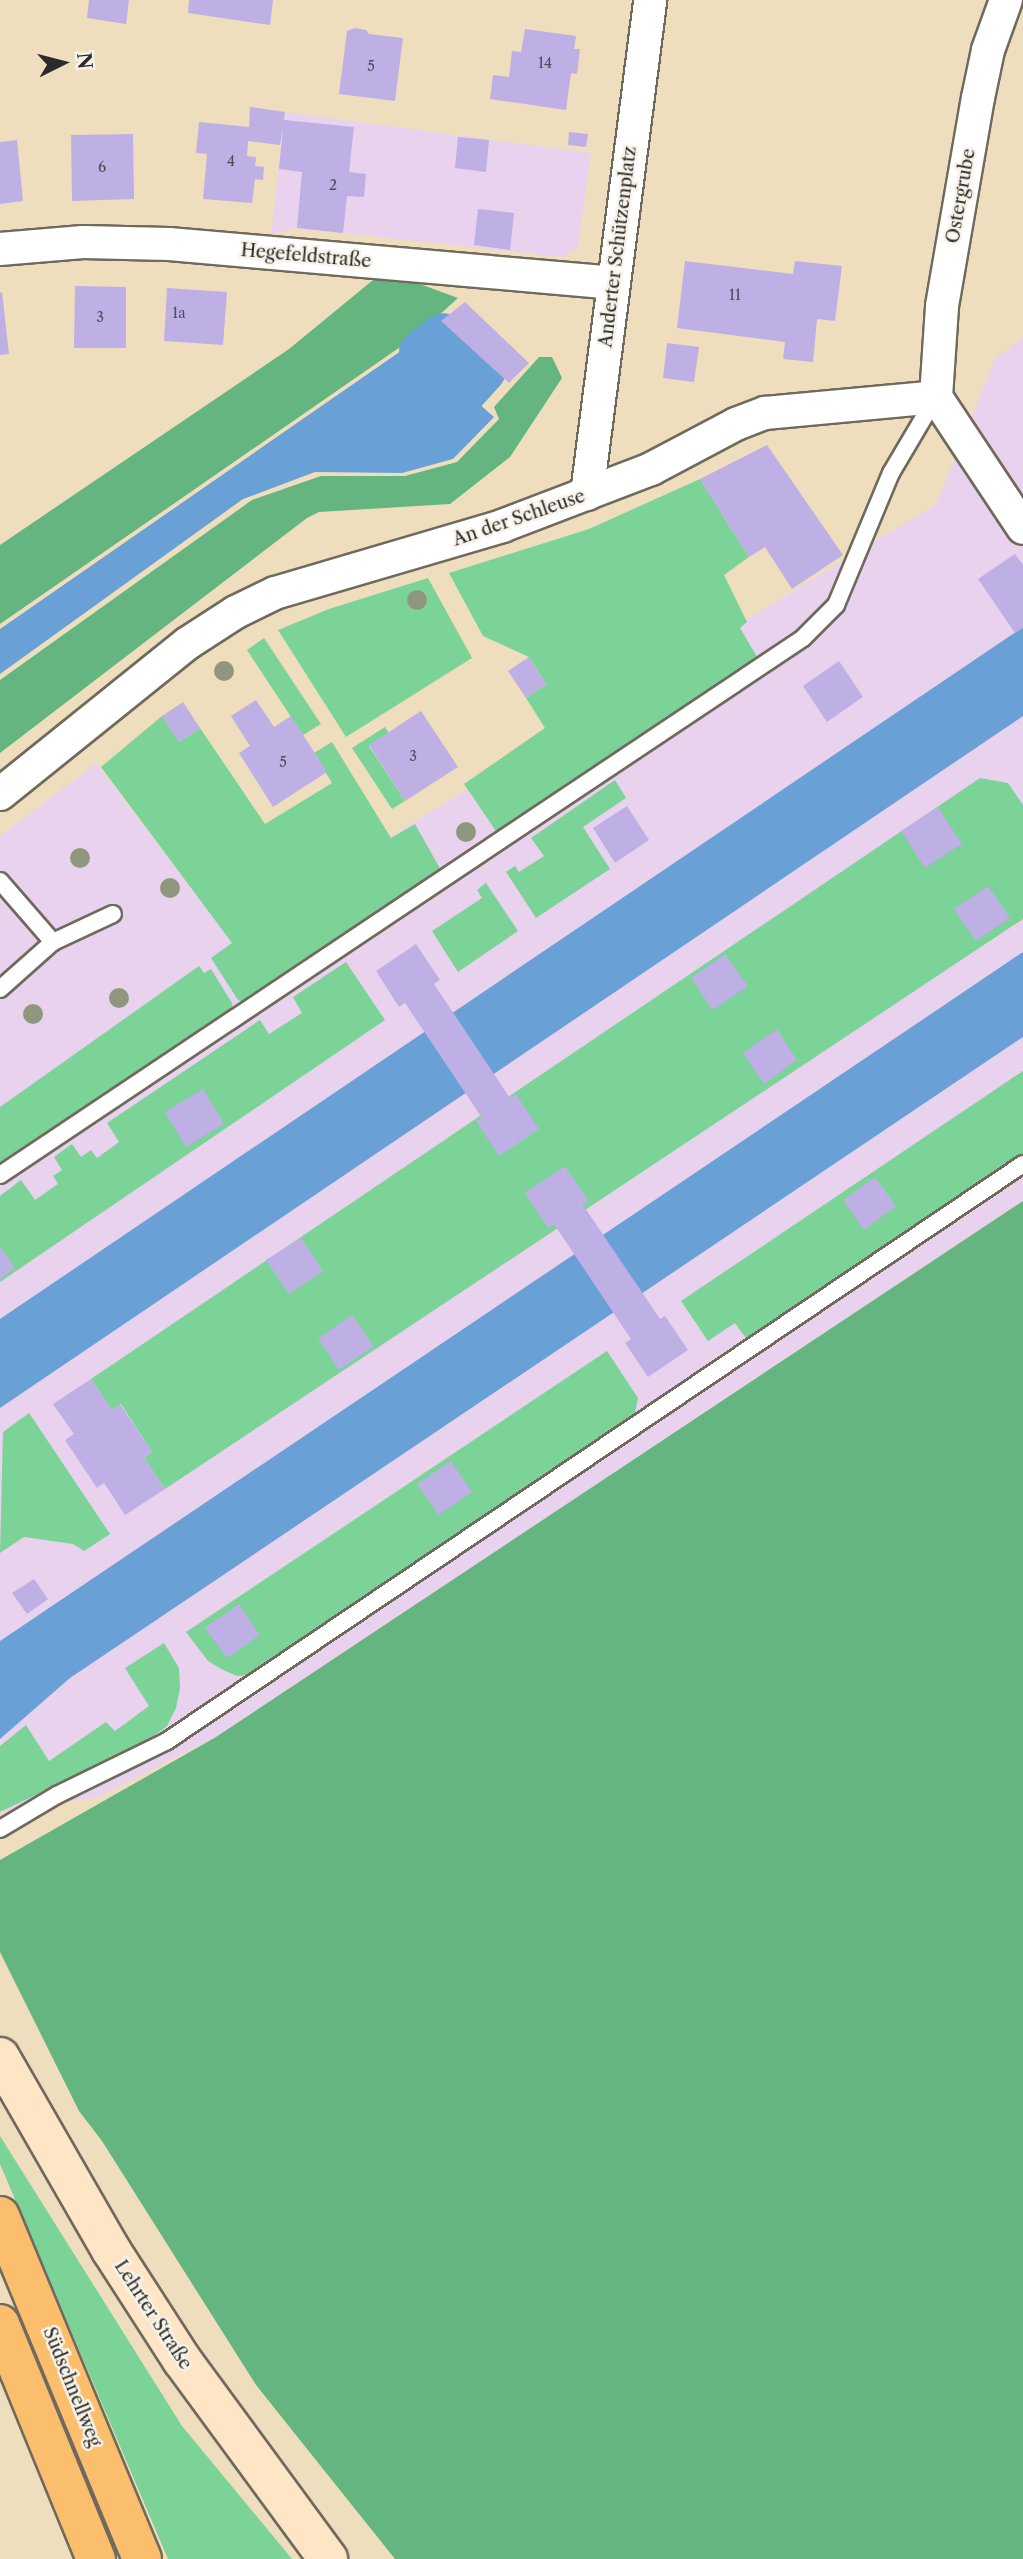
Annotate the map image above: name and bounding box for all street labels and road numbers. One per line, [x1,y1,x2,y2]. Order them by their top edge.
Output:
street label: Anderter Schützenplatz [595,145,641,349]
street label: Ostergrube [942,147,980,245]
street label: Hegefeldstraße [240,240,372,272]
street label: An der Schleuse [450,485,588,551]
street label: Lehrter Straße [110,2256,196,2374]
street label: Südschnellweg [38,2324,106,2450]

